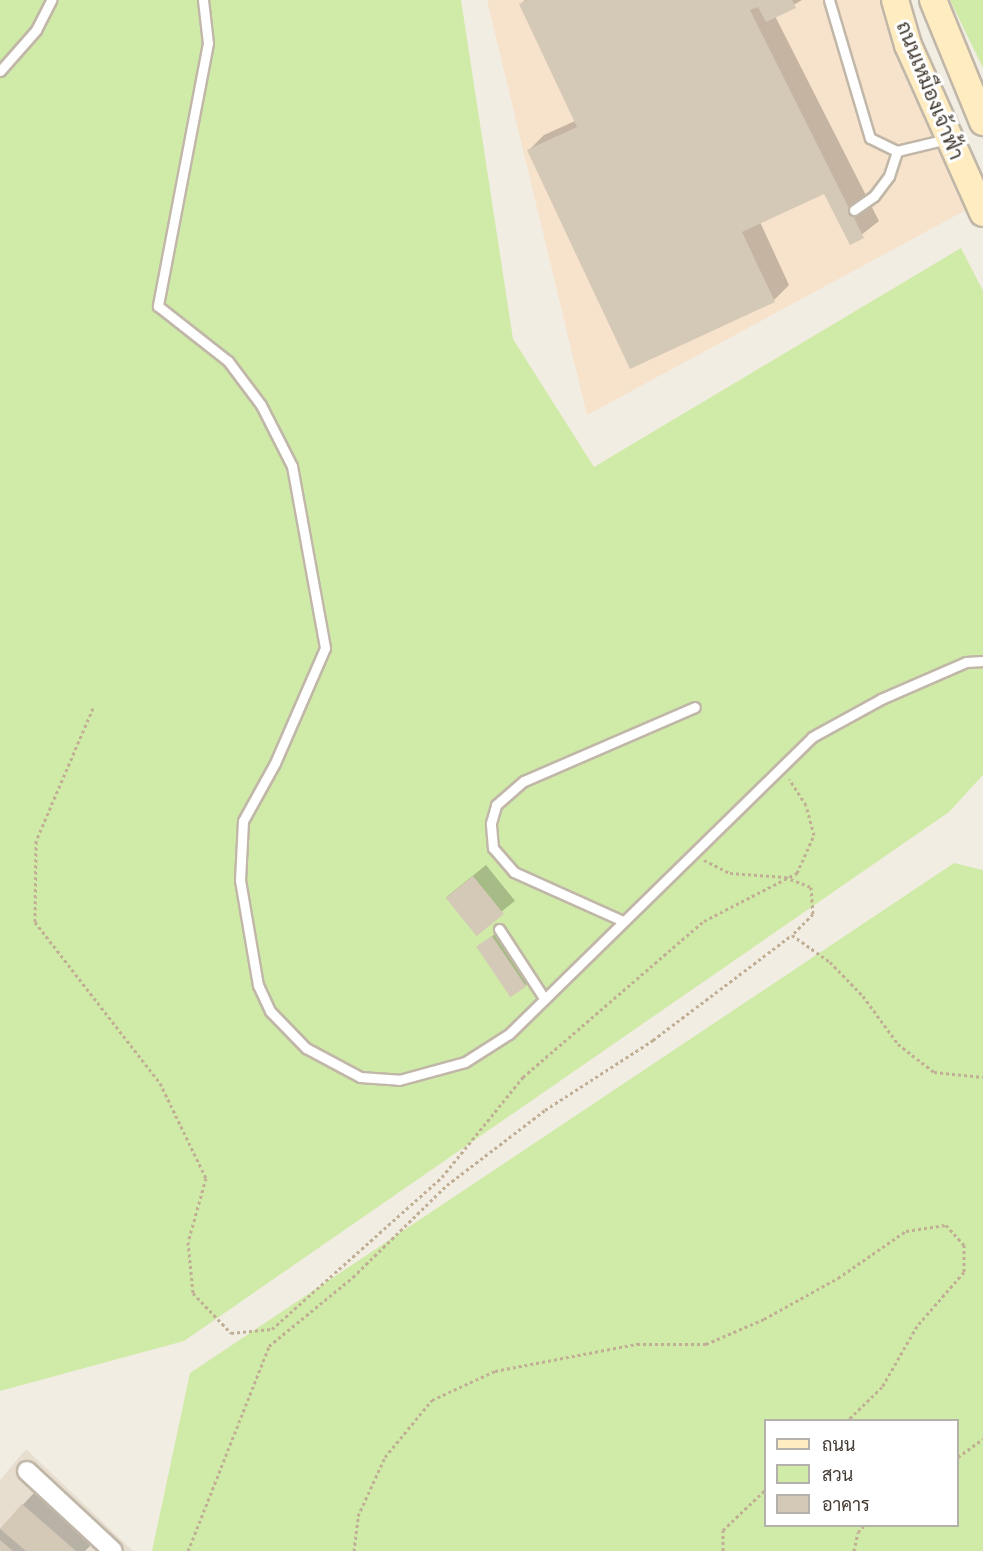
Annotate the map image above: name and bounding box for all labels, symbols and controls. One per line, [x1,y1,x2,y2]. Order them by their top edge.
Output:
street label: ถนนเหมืองเจ้าฟ้า [892,17,970,163]
legend [764,1419,959,1527]
text: ถนน [822,1432,855,1456]
text: สวน [822,1462,853,1486]
text: อาคาร [822,1492,870,1516]

